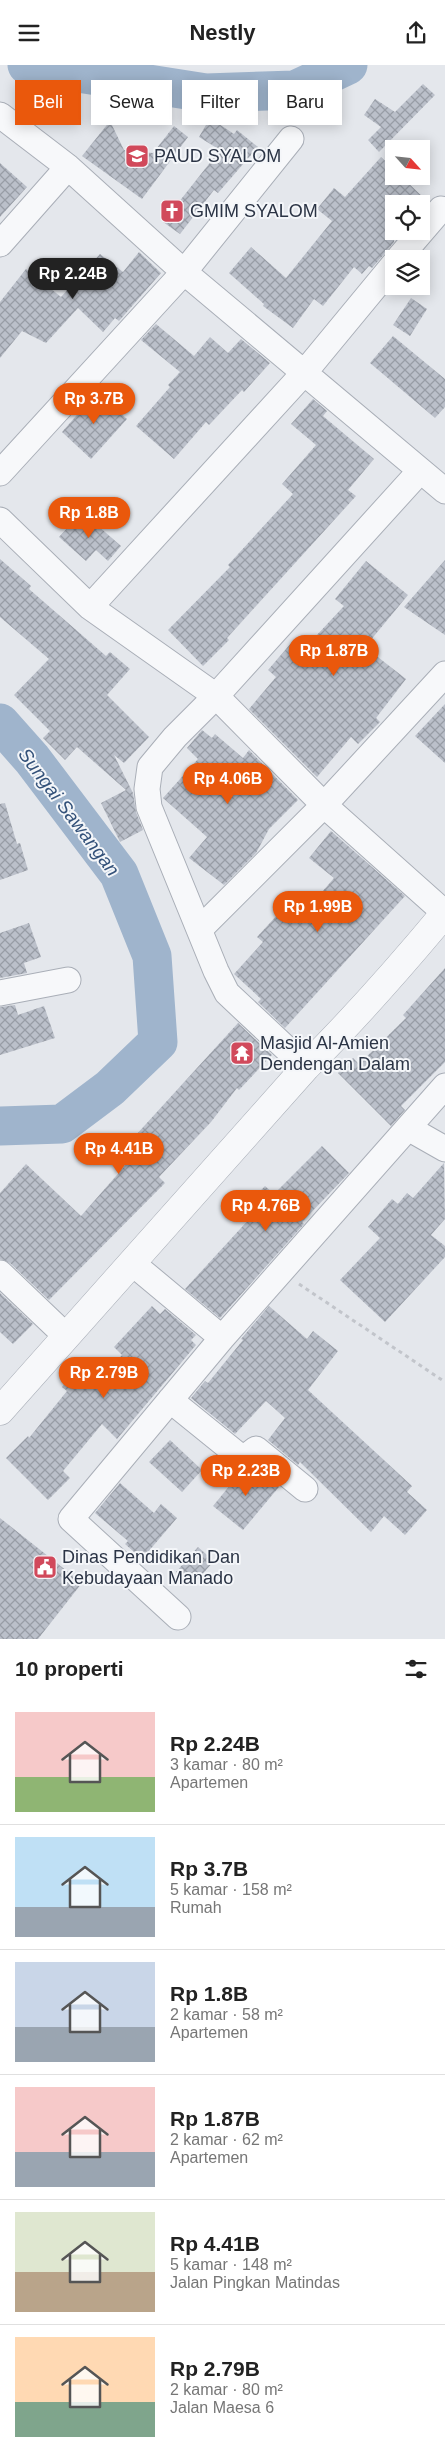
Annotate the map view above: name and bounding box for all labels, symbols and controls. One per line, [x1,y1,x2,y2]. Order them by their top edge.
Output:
icon: menu [15,19,43,47]
icon: share [402,19,430,47]
text: Nestly [189,20,256,45]
chip: Beli [15,80,81,125]
chip: Sewa [91,80,172,125]
chip: Filter [182,80,258,125]
chip: Baru [268,80,342,125]
north arrow [385,140,430,185]
map controls [385,140,430,295]
school or university icon: PAUD SYALOM [124,143,150,169]
place label: PAUD SYALOM [154,146,281,166]
button: locate [385,195,430,240]
church icon: GMIM SYALOM [159,198,185,224]
place label: GMIM SYALOM [190,201,318,221]
button: layers [385,250,430,295]
pin: Rp 2.24B [21,257,125,300]
text: Rp 2.24B [39,265,107,282]
pin: Rp 3.7B [48,383,140,425]
text: Rp 3.7B [64,390,124,407]
pin: Rp 1.8B [43,497,135,539]
text: Rp 1.8B [59,504,119,521]
pin: Rp 1.87B [282,635,386,677]
text: Rp 1.87B [300,642,368,659]
water label: Sungai Sawangan [14,744,124,880]
pin: Rp 4.06B [176,763,280,805]
text: Rp 4.06B [194,770,262,787]
pin: Rp 1.99B [266,891,370,933]
text: Rp 1.99B [284,898,352,915]
place label: Masjid Al-Amien Dendengan Dalam [260,1033,410,1074]
temple icon: Masjid Al-Amien Dendengan Dalam [229,1040,255,1066]
pin: Rp 4.41B [67,1133,171,1175]
text: Rp 4.41B [85,1140,153,1157]
pin: Rp 4.76B [214,1189,318,1232]
text: Rp 4.76B [232,1197,300,1214]
pin: Rp 2.79B [52,1357,156,1399]
text: Rp 2.79B [70,1364,138,1381]
pin: Rp 2.23B [194,1455,298,1497]
text: Rp 2.23B [212,1462,280,1479]
place label: Dinas Pendidikan Dan Kebudayaan Manado [62,1547,240,1588]
public building icon: Dinas Pendidikan Dan Kebudayaan Manado [32,1554,58,1580]
icon: filters [402,1655,430,1683]
text: 10 properti [15,1657,124,1680]
icon: home [55,1732,115,1792]
text: Rp 2.24B [170,1732,260,1755]
text: 3 kamar · 80 m² [170,1756,283,1773]
text: Apartemen [170,1774,248,1791]
icon: home [55,1857,115,1917]
text: Rp 3.7B [170,1857,248,1880]
text: 5 kamar · 158 m² [170,1881,292,1898]
text: Rumah [170,1899,222,1916]
icon: home [55,1982,115,2042]
text: Rp 1.8B [170,1982,248,2005]
text: 2 kamar · 58 m² [170,2006,283,2023]
text: Apartemen [170,2024,248,2041]
icon: home [55,2107,115,2167]
text: Rp 1.87B [170,2107,260,2130]
text: 2 kamar · 62 m² [170,2131,283,2148]
text: Apartemen [170,2149,248,2166]
icon: home [55,2232,115,2292]
text: Rp 4.41B [170,2232,260,2255]
text: 5 kamar · 148 m² [170,2256,292,2273]
text: Jalan Pingkan Matindas [170,2274,340,2291]
icon: home [55,2357,115,2417]
text: Rp 2.79B [170,2357,260,2380]
text: 2 kamar · 80 m² [170,2381,283,2398]
text: Jalan Maesa 6 [170,2399,274,2416]

